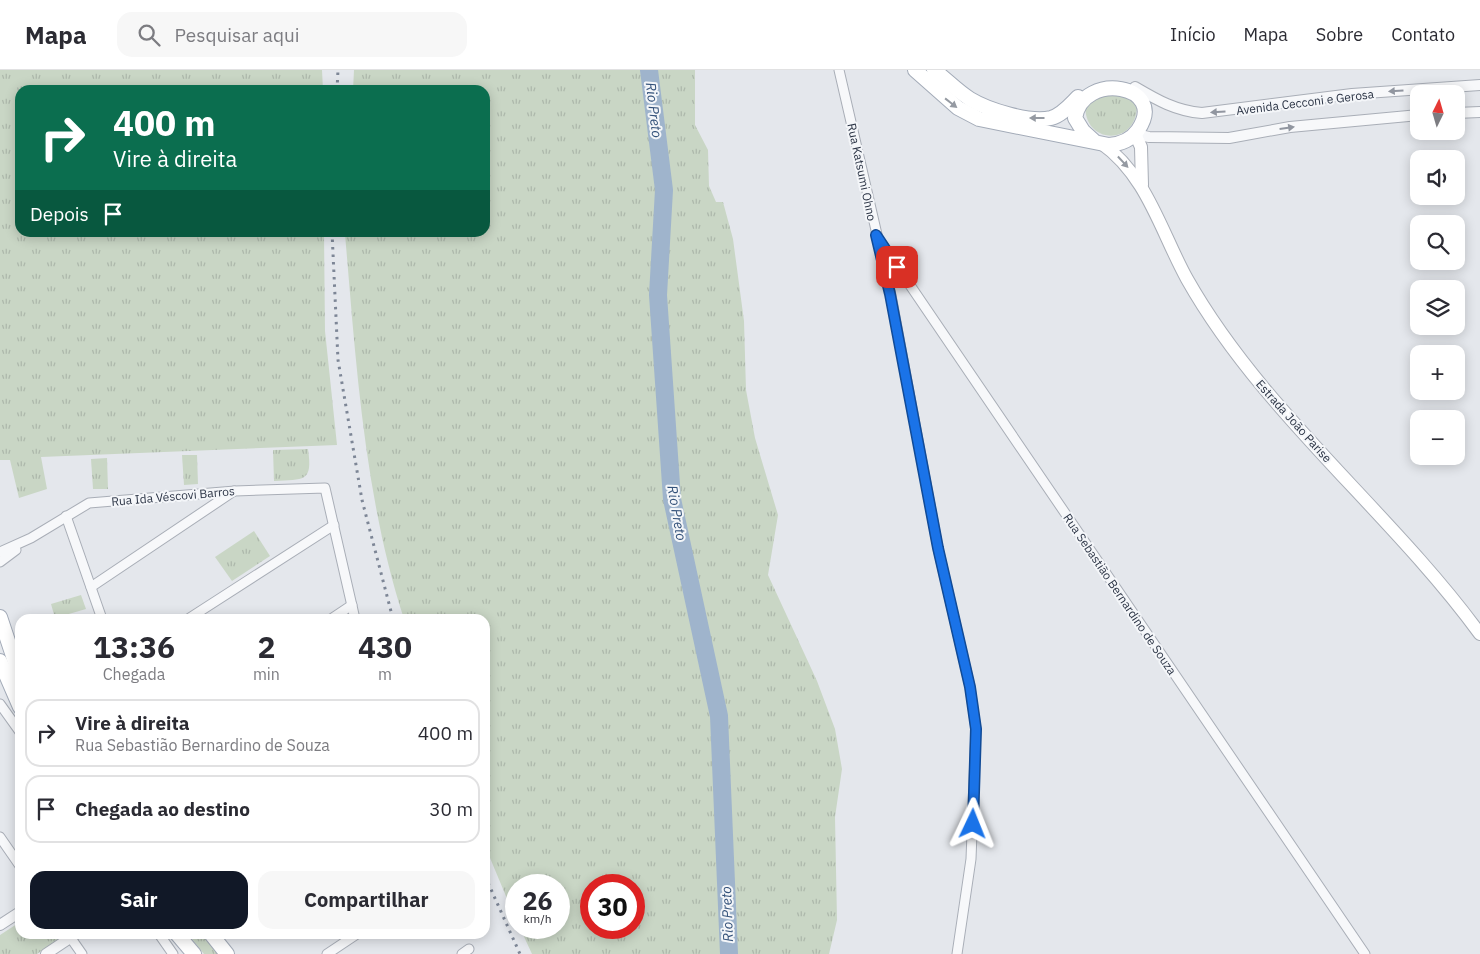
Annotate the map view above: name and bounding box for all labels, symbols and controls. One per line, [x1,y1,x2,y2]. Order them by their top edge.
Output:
search box [117,12,467,57]
text: Mapa [25,19,87,51]
icon: search [135,21,163,49]
text: Pesquisar aqui [175,23,300,47]
text: Início [1170,23,1216,46]
text: Mapa [1244,23,1288,46]
text: Sobre [1316,23,1363,46]
text: Contato [1391,23,1455,46]
water label: Rio Preto [642,81,666,139]
north arrow [1410,85,1465,140]
map controls [1410,85,1465,465]
street label: Avenida Cecconi e Gerosa [1235,86,1375,118]
one-way arrow [1388,87,1404,95]
one-way arrow [944,97,957,108]
text: 400 m [113,100,216,146]
icon: right [30,105,95,170]
one-way arrow [1210,108,1226,116]
one-way arrow [1029,114,1045,122]
street label: Rua Katsumi Ohno [844,122,880,223]
one-way arrow [1280,124,1296,132]
text: Vire à direita [113,144,237,173]
button: sound [1410,150,1465,205]
one-way arrow [1117,156,1129,168]
icon: arrive [99,200,127,228]
text: Depois [30,202,89,226]
button: search [1410,215,1465,270]
pin [876,246,918,288]
icon: arrive [883,253,911,281]
button: layers [1410,280,1465,335]
button: + [1410,345,1465,400]
street label: Estrada João Parise [1253,377,1335,466]
button: − [1410,410,1465,465]
street label: Rua Ida Véscovi Barros [111,483,236,509]
water label: Rio Preto [663,484,691,542]
street label: Rua Sebastião Bernardino de Souza [1060,511,1180,678]
text: 13:36 [93,627,175,666]
text: 2 [257,627,275,666]
text: 430 [358,627,412,666]
text: Chegada [103,664,165,684]
text: min [253,664,280,684]
text: m [378,664,392,684]
text: Vire à direita [75,711,190,735]
icon: right [32,719,60,747]
text: 400 m [418,721,473,745]
text: Rua Sebastião Bernardino de Souza [75,735,330,755]
icon: arrive [32,795,60,823]
text: Chegada ao destino [75,797,250,821]
text: 30 m [429,797,473,821]
position arrow [946,797,998,849]
button: Sair [30,871,248,929]
button: Compartilhar [258,871,475,929]
speed limit sign: 30 [580,874,645,939]
text: 26 [522,884,553,917]
water label: Rio Preto [717,885,737,942]
text: km/h [523,911,552,926]

